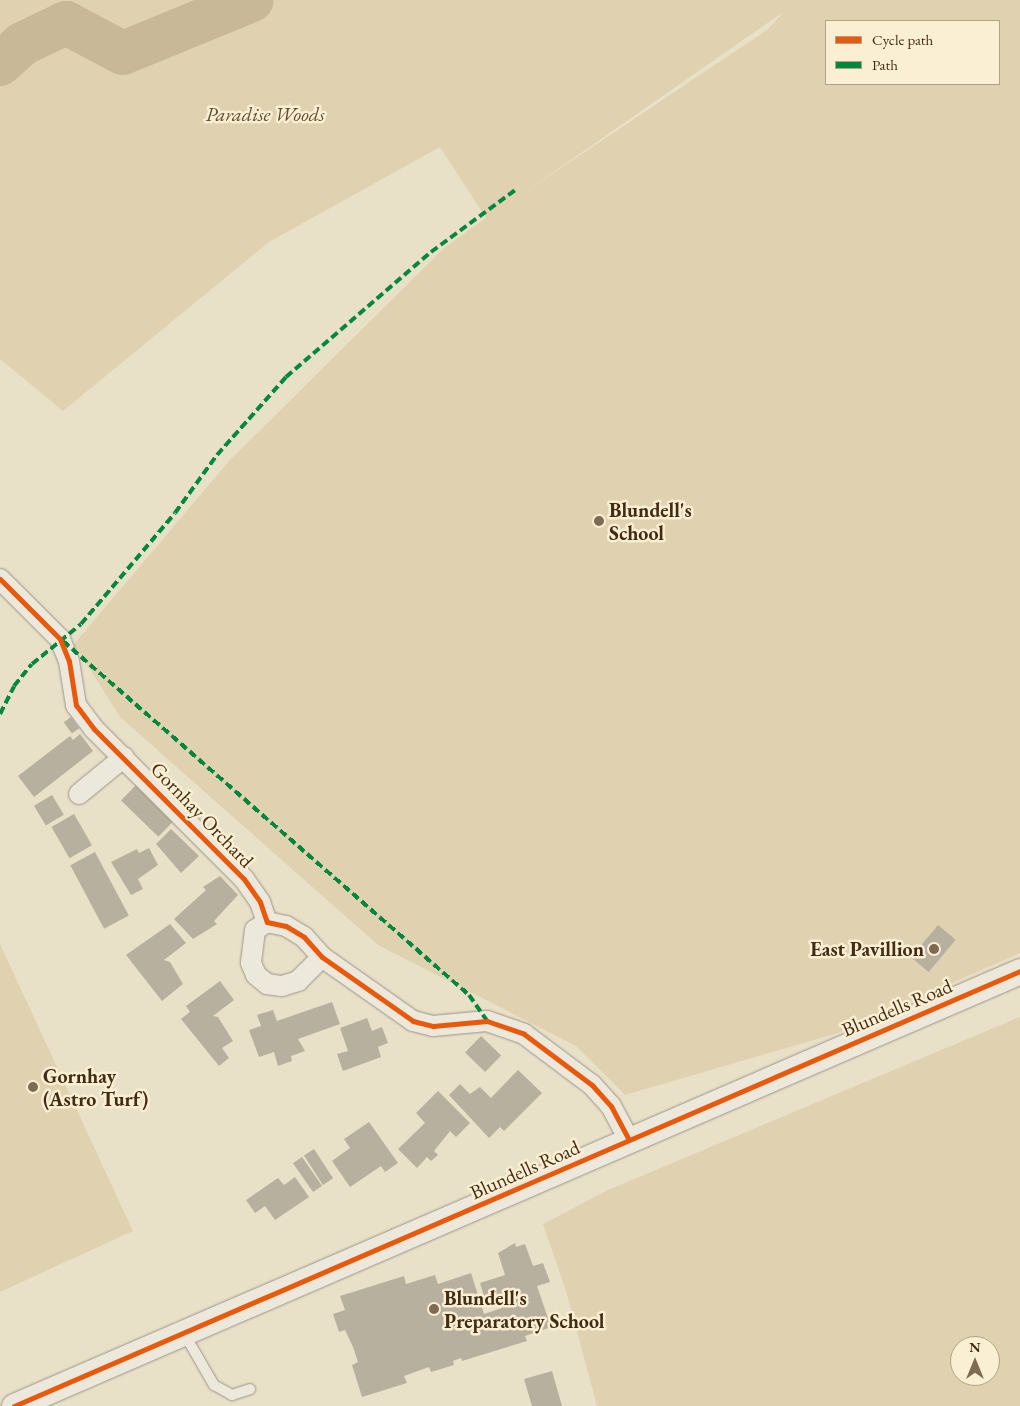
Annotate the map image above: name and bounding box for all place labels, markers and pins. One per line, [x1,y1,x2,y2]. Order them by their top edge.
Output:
place label: Blundell's School [609,498,692,545]
marker: Blundell's School [593,515,605,527]
place label: East Pavillion [810,937,924,961]
marker: East Pavillion [928,943,940,955]
place label: Gornhay (Astro Turf) [43,1064,148,1111]
marker: Gornhay (Astro Turf) [27,1081,39,1093]
place label: Blundell's Preparatory School [444,1286,604,1333]
marker: Blundell's Preparatory School [428,1303,440,1315]

